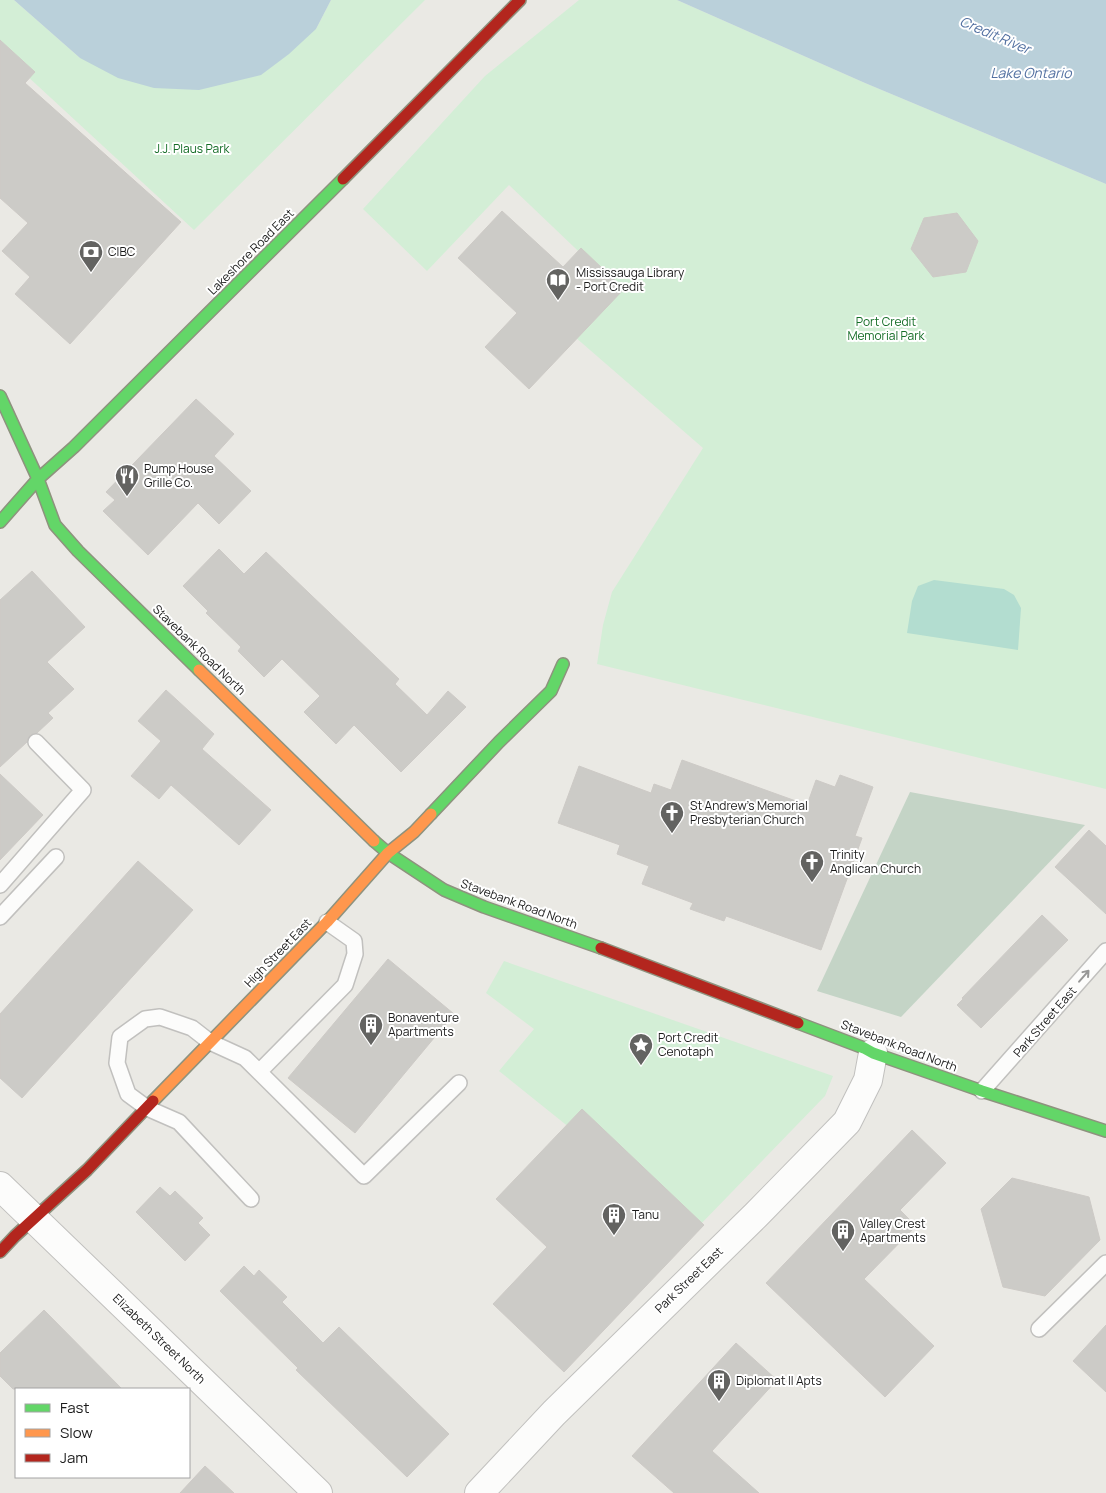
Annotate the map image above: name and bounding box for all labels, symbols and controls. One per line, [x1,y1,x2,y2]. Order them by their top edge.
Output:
water label: Credit River [957,11,1035,59]
water label: Lake Ontario [990,63,1072,82]
park label: J.J. Plaus Park [155,140,230,157]
street label: Lakeshore Road East [204,205,298,298]
bank icon: CIBC [78,239,104,273]
place label: CIBC [108,243,136,260]
place label: Mississauga Library - Port Credit [576,264,685,295]
library icon: Mississauga Library - Port Credit [545,267,571,301]
park label: Port Credit Memorial Park [847,313,926,344]
place label: Pump House Grille Co. [144,460,214,491]
restaurant icon: Pump House Grille Co. [114,463,140,497]
street label: Stavebank Road North [149,601,250,699]
place label: St Andrew's Memorial Presbyterian Church [690,797,808,828]
church icon: St Andrew's Memorial Presbyterian Church [659,800,685,834]
place label: Trinity Anglican Church [830,846,921,877]
church icon: Trinity Anglican Church [799,849,825,883]
street label: Stavebank Road North [458,874,580,933]
street label: High Street East [240,914,315,991]
one-way arrow [1078,970,1090,983]
street label: Park Street East [1009,983,1080,1061]
place label: Bonaventure Apartments [388,1009,459,1040]
building icon: Bonaventure Apartments [358,1012,384,1046]
street label: Stavebank Road North [839,1016,960,1076]
place label: Port Credit Cenotaph [658,1029,719,1060]
place icon: Port Credit Cenotaph [628,1032,654,1066]
building icon: Tanu [601,1202,627,1236]
place label: Tanu [632,1206,659,1223]
place label: Valley Crest Apartments [860,1215,926,1246]
building icon: Valley Crest Apartments [830,1218,856,1252]
street label: Park Street East [651,1243,727,1317]
street label: Elizabeth Street North [109,1290,209,1387]
building icon: Diplomat II Apts [706,1368,732,1402]
place label: Diplomat II Apts [736,1372,822,1389]
legend [15,1388,190,1478]
text: Fast [60,1397,89,1418]
text: Slow [60,1422,93,1443]
text: Jam [60,1447,88,1468]

